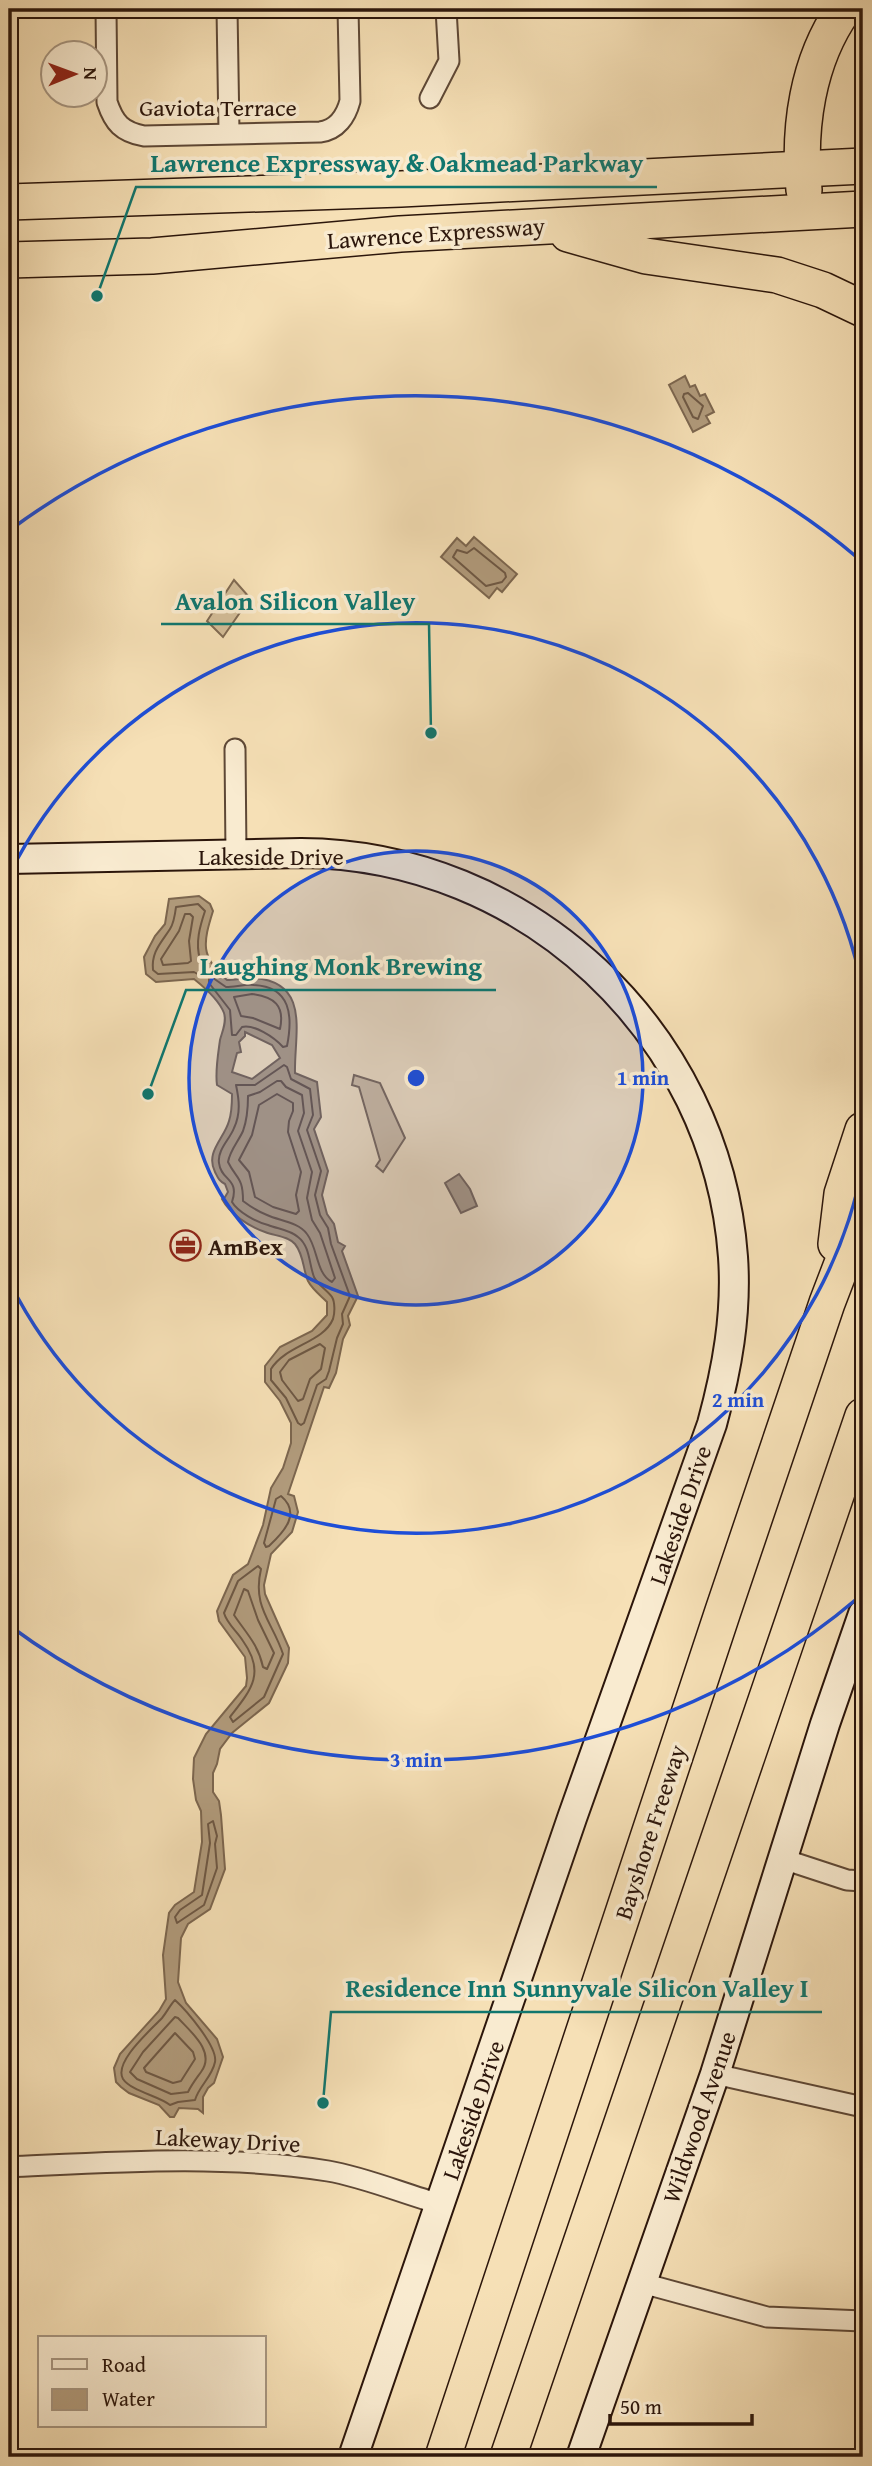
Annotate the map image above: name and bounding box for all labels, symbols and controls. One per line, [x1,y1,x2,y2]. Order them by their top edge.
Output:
north arrow [38,38,108,108]
text: N [77,67,105,81]
street label: Gaviota Terrace [139,90,297,125]
callout: Lawrence Expressway & Oakmead Parkway [136,140,657,187]
text: Lawrence Expressway & Oakmead Parkway [151,143,644,182]
street label: Lawrence Expressway [326,208,546,258]
callout: Avalon Silicon Valley [161,577,429,624]
text: Avalon Silicon Valley [175,581,416,620]
street label: Lakeside Drive [198,839,344,874]
callout: Laughing Monk Brewing [186,943,496,990]
text: Laughing Monk Brewing [200,946,482,985]
text: 1 min [617,1062,670,1093]
centre of rings [404,1066,428,1090]
office icon: AmBex [168,1229,202,1263]
place label: AmBex [208,1229,283,1264]
text: 2 min [712,1384,765,1415]
street label: Lakeside Drive [640,1441,720,1589]
street label: Bayshore Freeway [605,1740,695,1924]
text: 3 min [390,1744,443,1775]
callout: Residence Inn Sunnyvale Silicon Valley I [331,1965,822,2012]
text: Residence Inn Sunnyvale Silicon Valley I [346,1968,808,2007]
street label: Wildwood Avenue [653,2026,745,2208]
street label: Lakeside Drive [433,2036,513,2184]
street label: Lakeway Drive [155,2119,301,2161]
legend [38,2336,266,2428]
text: Road [102,2349,147,2380]
scale bar [610,2382,751,2426]
text: Water [102,2383,155,2414]
text: 50 m [620,2391,662,2422]

